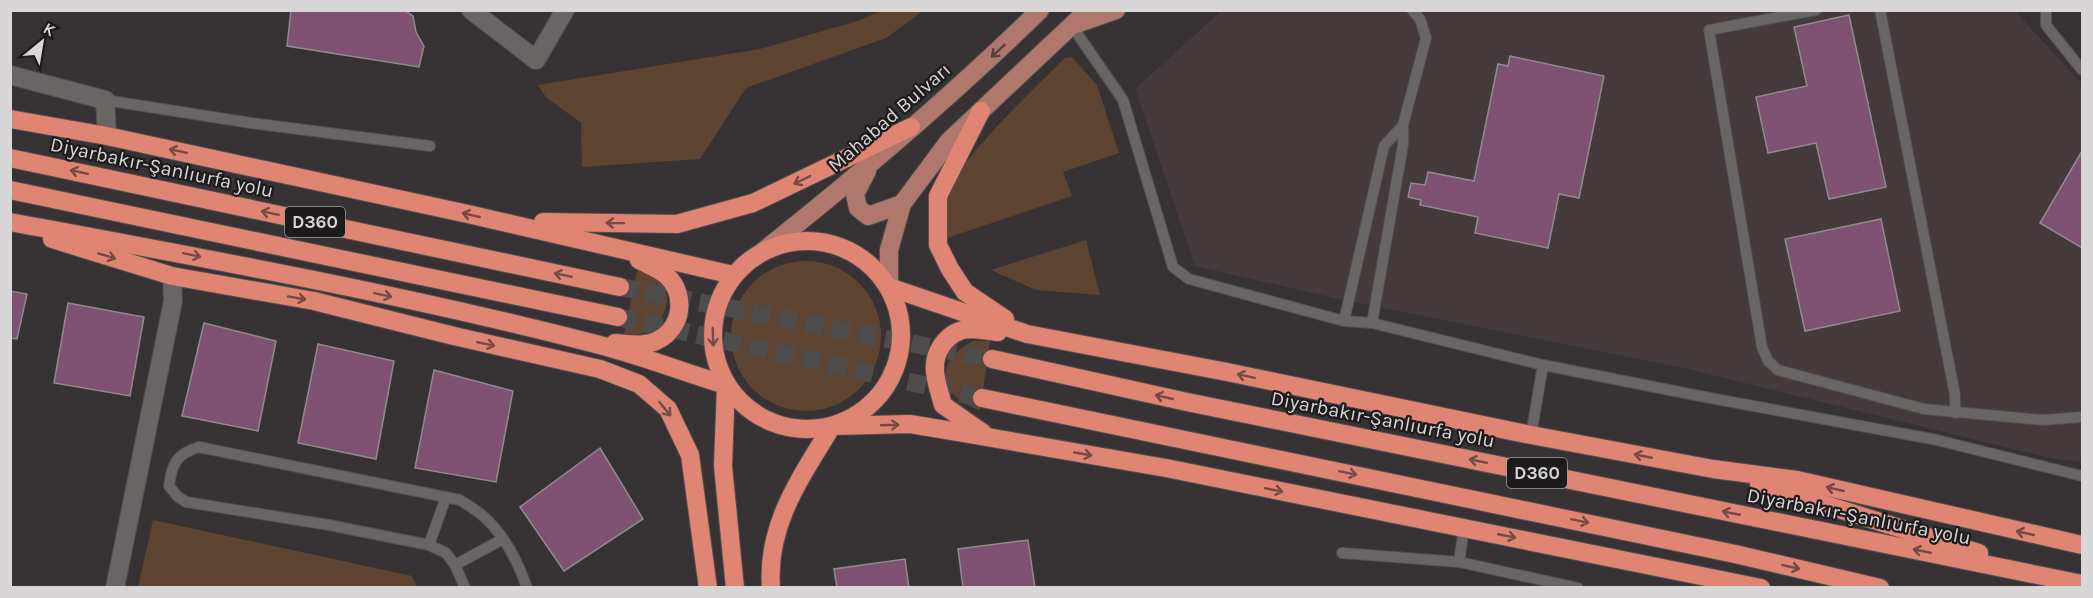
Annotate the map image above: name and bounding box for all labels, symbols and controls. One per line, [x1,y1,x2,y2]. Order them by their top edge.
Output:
north arrow [12,12,72,72]
text: K [40,19,59,41]
one-way arrow [991,44,1006,58]
street label: Mahabad Bulvarı [823,58,955,177]
street label: Diyarbakır-Şanlıurfa yolu [48,133,276,202]
one-way arrow [169,145,188,157]
one-way arrow [70,166,89,178]
one-way arrow [793,175,811,186]
one-way arrow [260,207,280,218]
road number: D360 [285,207,345,237]
one-way arrow [462,208,481,220]
one-way arrow [605,218,625,229]
one-way arrow [182,250,201,261]
one-way arrow [97,251,116,262]
one-way arrow [554,268,573,280]
one-way arrow [373,290,392,302]
one-way arrow [286,293,306,304]
one-way arrow [707,327,719,347]
one-way arrow [476,338,495,350]
one-way arrow [1237,370,1257,381]
street label: Diyarbakır-Şanlıurfa yolu [1269,386,1497,452]
one-way arrow [1155,391,1174,402]
one-way arrow [658,401,671,417]
one-way arrow [880,419,900,431]
one-way arrow [1072,448,1092,459]
one-way arrow [1634,450,1654,461]
one-way arrow [1469,455,1489,466]
road number: D360 [1507,458,1567,488]
one-way arrow [1338,468,1357,480]
one-way arrow [1826,482,1845,494]
street label: Diyarbakır-Şanlıurfa yolu [1745,483,1973,549]
one-way arrow [1264,485,1284,496]
one-way arrow [1722,507,1741,518]
one-way arrow [1570,516,1589,528]
one-way arrow [2016,527,2035,538]
one-way arrow [1497,531,1516,542]
one-way arrow [1913,545,1933,556]
one-way arrow [1781,561,1800,573]

